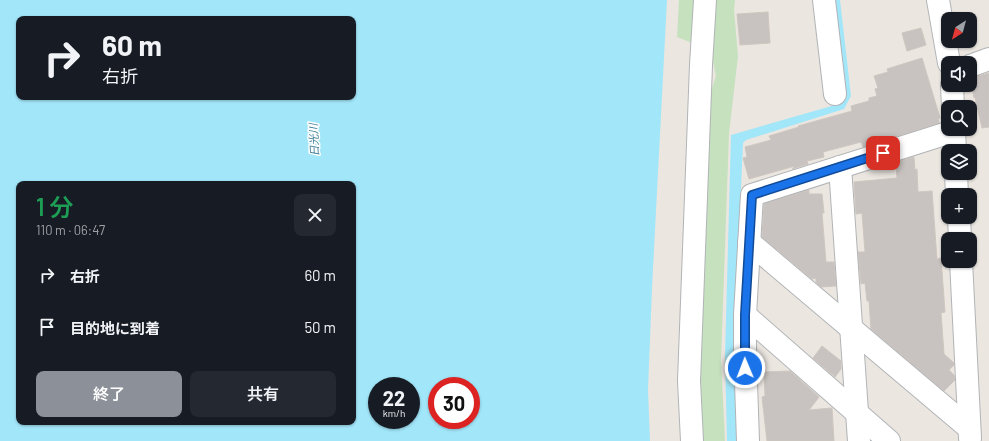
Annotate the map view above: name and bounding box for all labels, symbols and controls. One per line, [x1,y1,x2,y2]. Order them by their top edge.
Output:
north arrow [941,12,977,48]
map controls [941,12,977,268]
text: 60 m [102,28,162,62]
icon: right [36,32,88,84]
button: sound [941,56,977,92]
text: 右折 [102,65,138,87]
button: search [941,100,977,136]
water label: 日光川 [306,122,321,157]
pin [866,136,900,170]
icon: arrive [872,142,894,164]
button: layers [941,144,977,180]
button: + [941,188,977,224]
text: 1 分 [36,192,73,221]
button: close [294,194,336,236]
text: 110 m · 06:47 [36,222,105,238]
button: − [941,232,977,268]
icon: right [36,264,58,286]
text: 60 m [304,266,336,284]
text: 右折 [70,267,100,285]
icon: arrive [36,316,58,338]
text: 50 m [304,318,336,336]
text: 目的地に到着 [70,319,160,337]
position arrow [724,347,766,389]
button: 終了 [36,371,182,417]
button: 共有 [190,371,336,417]
speed limit sign: 30 [428,377,480,429]
text: 22 [383,386,405,410]
text: km/h [383,407,405,419]

